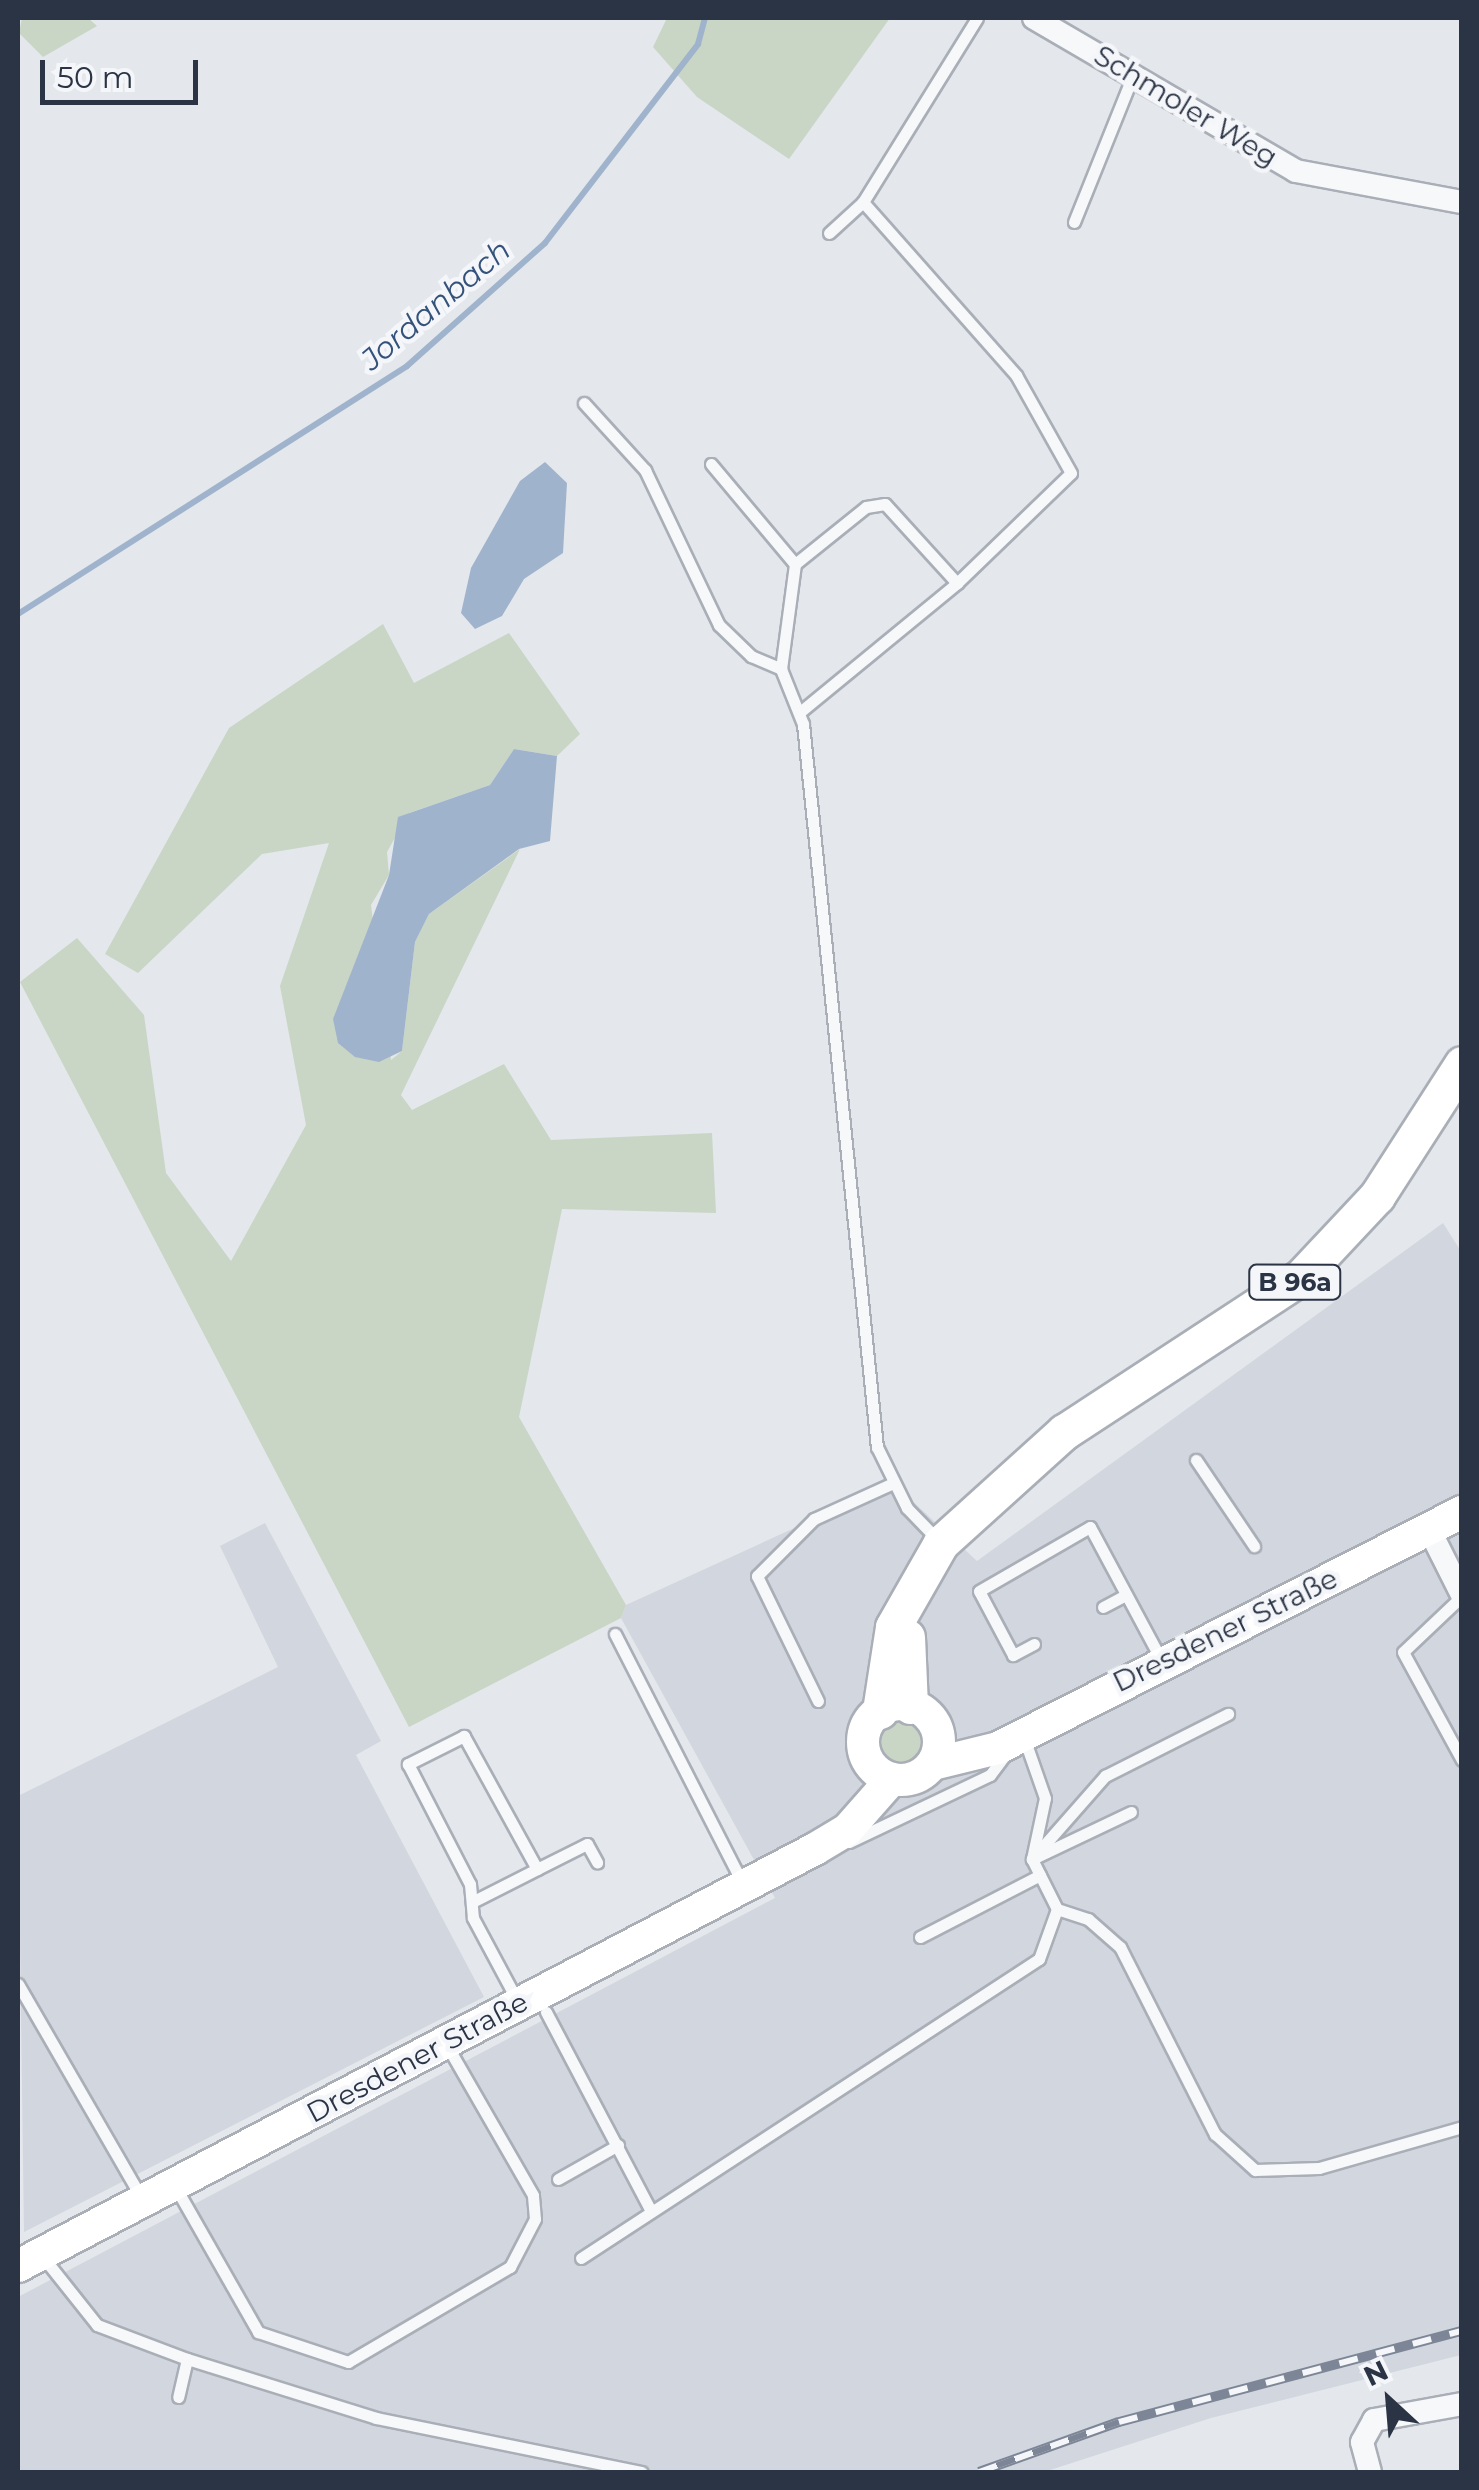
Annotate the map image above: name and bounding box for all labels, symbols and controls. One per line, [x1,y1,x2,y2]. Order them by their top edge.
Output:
street label: Schmoler Weg [1088,38,1284,174]
scale bar [45,40,202,102]
text: 50 m [57,59,134,96]
water label: Jordanbach [354,232,518,378]
road number: B 96a [1248,1262,1342,1302]
street label: Dresdener Straße [1107,1561,1343,1699]
street label: Dresdener Straße [301,1984,533,2130]
north arrow [1339,2350,1439,2450]
text: N [1358,2353,1393,2393]

